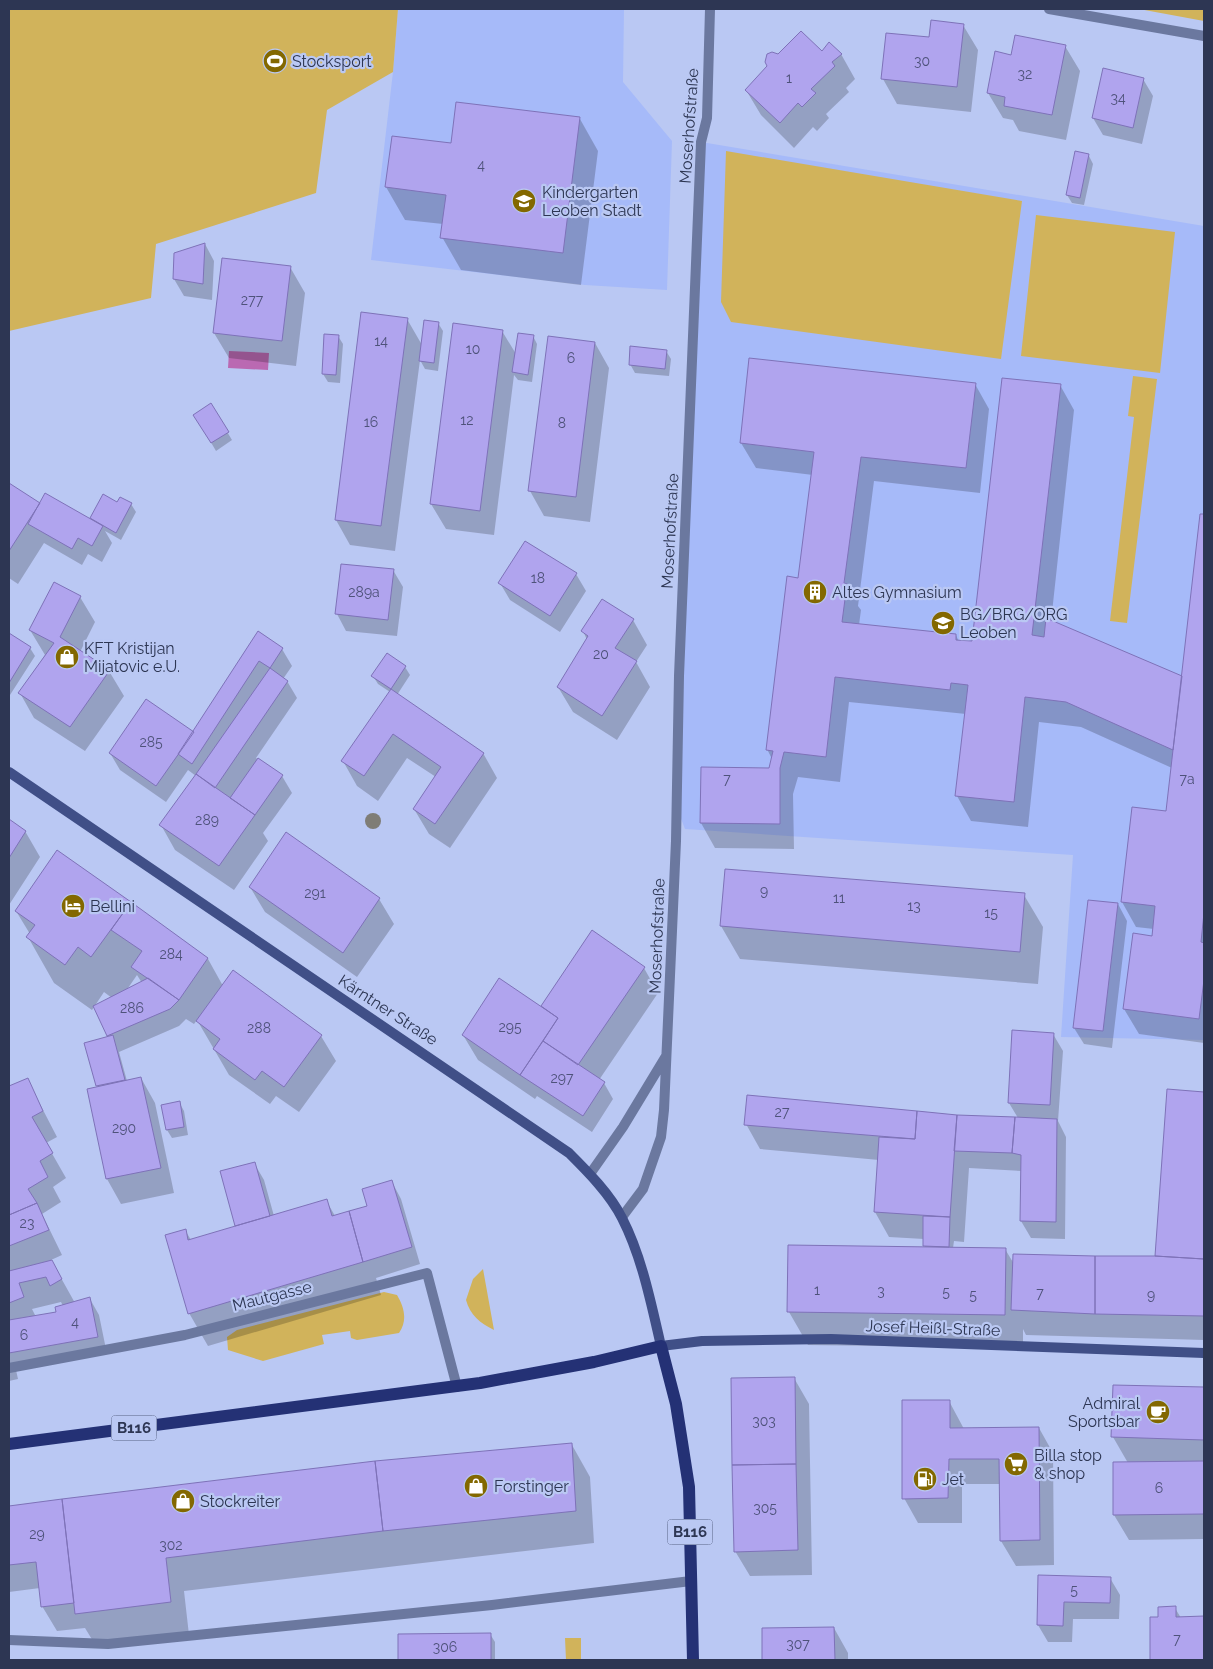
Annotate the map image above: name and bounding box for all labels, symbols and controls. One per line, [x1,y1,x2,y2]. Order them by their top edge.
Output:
sports icon: Stocksport [262,48,288,74]
place label: Stocksport [292,52,372,71]
house number: 30 [914,53,930,69]
house number: 32 [1018,66,1032,82]
street label: Moserhofstraße [675,68,703,184]
house number: 1 [786,70,792,86]
house number: 34 [1110,90,1126,106]
house number: 4 [477,157,485,173]
place label: Kindergarten Leoben Stadt [542,183,642,220]
school or university icon: Kindergarten Leoben Stadt [511,188,537,214]
house number: 277 [241,292,264,308]
house number: 14 [374,333,388,349]
house number: 10 [466,341,480,357]
house number: 6 [567,350,575,366]
house number: 12 [460,412,474,428]
house number: 16 [364,414,378,430]
house number: 8 [558,415,566,431]
street label: Moserhofstraße [657,473,683,589]
house number: 18 [531,570,545,586]
building icon: Altes Gymnasium [802,579,828,605]
place label: Altes Gymnasium [832,583,962,602]
house number: 289a [348,584,380,600]
place label: BG/BRG/ORG Leoben [960,605,1068,642]
school or university icon: BG/BRG/ORG Leoben [930,610,956,636]
place label: KFT Kristijan Mijatovic e.U. [84,639,180,676]
shop icon: KFT Kristijan Mijatovic e.U. [54,644,80,670]
house number: 20 [593,646,609,662]
house number: 285 [139,734,163,750]
house number: 7 [723,771,731,787]
house number: 7a [1179,771,1195,787]
house number: 289 [195,812,219,828]
street label: Moserhofstraße [645,878,669,994]
house number: 9 [760,883,768,899]
house number: 291 [304,885,326,901]
house number: 11 [833,890,845,906]
hotel icon: Bellini [60,893,86,919]
place label: Bellini [90,897,135,916]
house number: 13 [907,898,921,914]
house number: 15 [984,905,998,921]
house number: 284 [159,946,183,962]
street label: Kärntner Straße [335,971,441,1049]
house number: 286 [120,1000,144,1016]
house number: 295 [498,1019,522,1035]
house number: 288 [247,1020,271,1036]
house number: 297 [551,1070,574,1086]
house number: 27 [775,1104,790,1120]
house number: 290 [112,1120,136,1136]
house number: 23 [20,1215,34,1231]
street label: Mautgasse [230,1277,314,1315]
house number: 1 [814,1282,820,1298]
house number: 3 [877,1283,885,1299]
house number: 5 [942,1284,950,1300]
house number: 7 [1036,1285,1044,1301]
house number: 5 [969,1287,977,1303]
house number: 9 [1147,1287,1155,1303]
house number: 4 [71,1314,79,1330]
street label: Josef Heißl-Straße [865,1316,1001,1340]
house number: 6 [20,1327,28,1343]
place label: Admiral Sportsbar [1068,1394,1141,1431]
cafe icon: Admiral Sportsbar [1145,1399,1171,1425]
house number: 303 [752,1413,776,1429]
road number: B116 [112,1416,156,1440]
place label: Billa stop & shop [1034,1446,1102,1483]
supermarket icon: Billa stop & shop [1003,1451,1029,1477]
fuel station icon: Jet [912,1466,938,1492]
place label: Jet [942,1470,965,1489]
shop icon: Forstinger [463,1473,489,1499]
place label: Forstinger [494,1477,569,1496]
house number: 6 [1155,1480,1163,1496]
shop icon: Stockreiter [170,1488,196,1514]
place label: Stockreiter [200,1492,280,1511]
house number: 305 [753,1500,777,1516]
road number: B116 [668,1520,712,1544]
house number: 29 [29,1526,45,1542]
house number: 302 [159,1537,183,1553]
house number: 5 [1070,1582,1078,1598]
house number: 7 [1173,1631,1181,1647]
house number: 307 [786,1636,810,1652]
house number: 306 [433,1639,457,1655]

